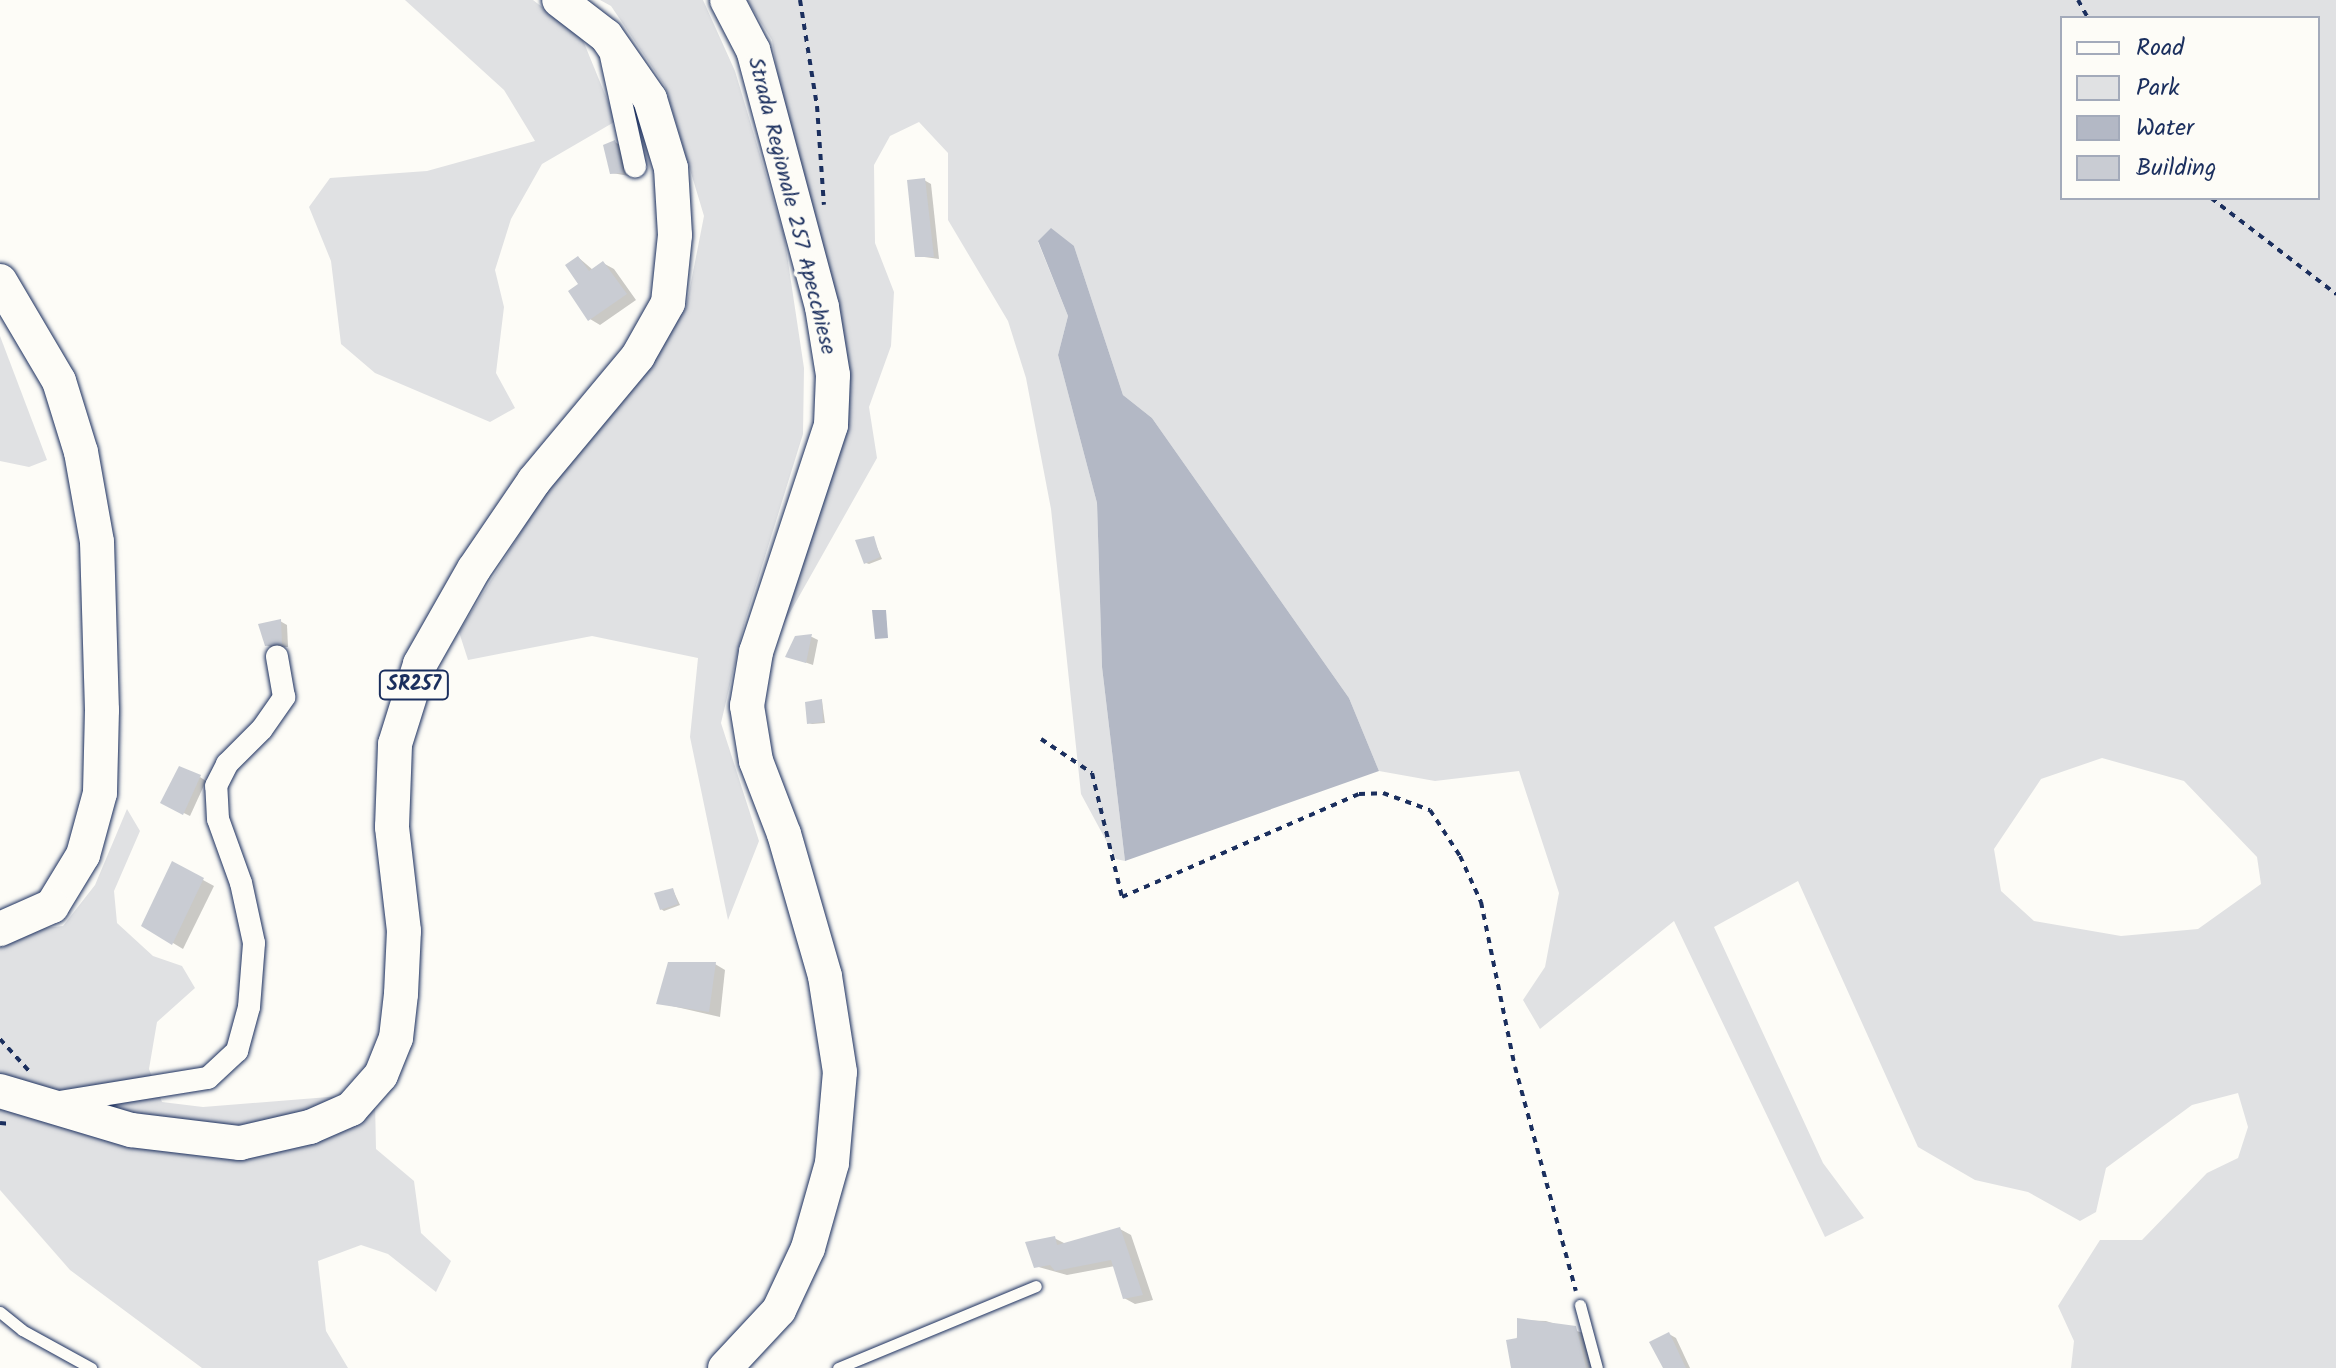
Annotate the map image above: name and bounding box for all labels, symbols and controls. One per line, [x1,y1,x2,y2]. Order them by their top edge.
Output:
legend [2060,16,2320,200]
text: Road [2136,29,2184,68]
street label: Strada Regionale 257 Apecchiese [741,55,841,357]
text: Park [2136,69,2180,108]
text: Water [2136,109,2194,148]
text: Building [2136,149,2216,188]
road number: SR257 [378,669,450,701]

